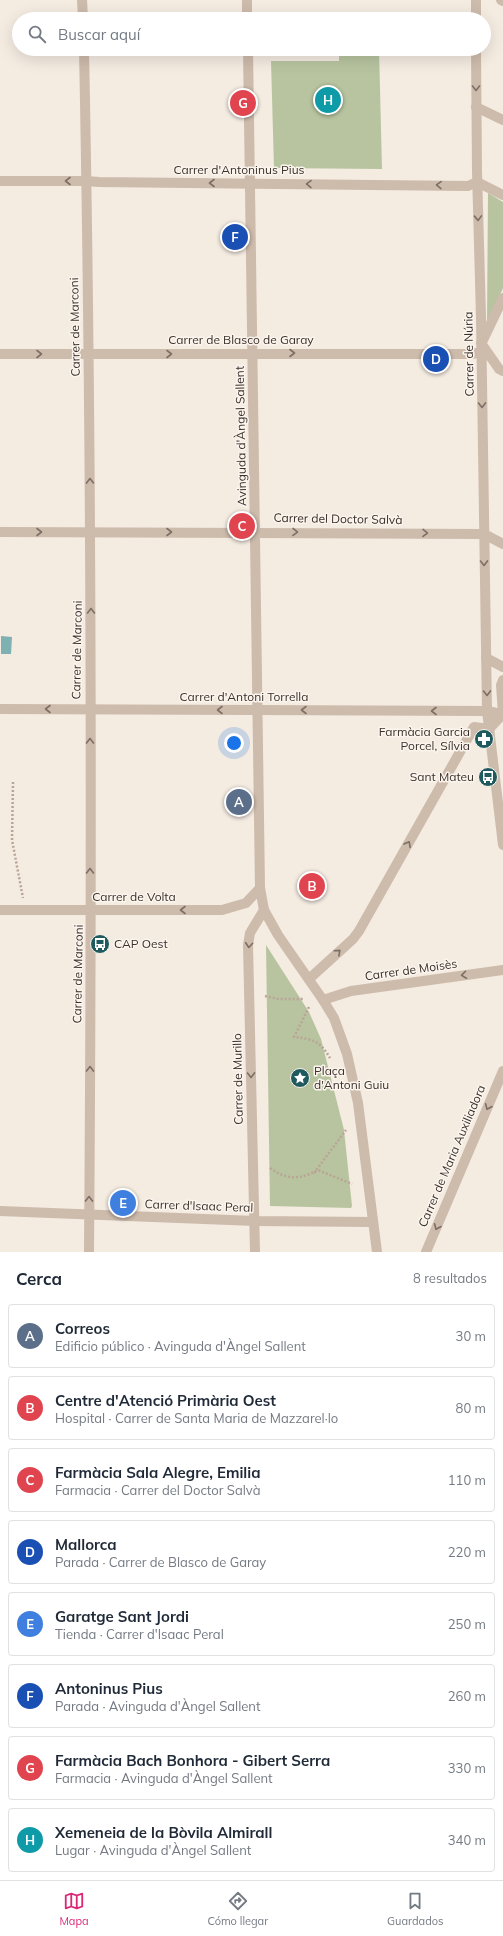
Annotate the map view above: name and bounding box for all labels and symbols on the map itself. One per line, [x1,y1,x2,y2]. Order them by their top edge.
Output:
pin: H [315,85,341,115]
one-way arrow [472,85,480,91]
pin: G [230,88,256,118]
street label: Carrer d'Antoninus Pius [173,162,305,177]
one-way arrow [65,177,71,185]
one-way arrow [209,179,215,187]
one-way arrow [306,180,312,188]
one-way arrow [436,181,442,189]
one-way arrow [473,215,482,221]
pin: F [222,222,248,252]
street label: Carrer de Marconi [66,277,83,377]
street label: Carrer de Núria [460,311,477,397]
street label: Carrer de Blasco de Garay [168,332,314,347]
pin: D [423,344,449,374]
one-way arrow [289,349,295,357]
one-way arrow [36,350,42,358]
one-way arrow [166,350,172,358]
street label: Avinguda d'Àngel Sallent [232,366,249,506]
one-way arrow [478,402,486,408]
one-way arrow [86,478,94,484]
street label: Carrer del Doctor Salvà [273,510,403,527]
pin: C [229,511,255,541]
one-way arrow [36,528,42,536]
one-way arrow [166,528,172,536]
one-way arrow [292,528,298,536]
one-way arrow [422,529,428,537]
one-way arrow [480,560,488,566]
street label: Carrer de Marconi [68,600,85,700]
one-way arrow [87,608,95,614]
street label: Carrer d'Antoni Torrella [180,689,308,704]
one-way arrow [483,690,491,696]
one-way arrow [45,705,51,713]
one-way arrow [217,706,223,714]
one-way arrow [301,706,307,714]
one-way arrow [431,707,437,715]
place label: Farmàcia Garcia Porcel, Sílvia [379,724,470,753]
pharmacy icon: Farmàcia Garcia Porcel, Sílvia [473,728,495,750]
your location [224,733,244,753]
one-way arrow [86,738,94,744]
bus stop icon: Sant Mateu [477,766,499,788]
place label: Sant Mateu [410,769,474,784]
pin: A [226,787,252,817]
one-way arrow [403,841,410,848]
one-way arrow [86,868,94,874]
pin: B [299,871,325,901]
street label: Carrer de Volta [92,889,176,904]
one-way arrow [180,906,186,914]
street label: Carrer de Marconi [69,924,86,1024]
bus stop icon: CAP Oest [89,933,111,955]
place label: CAP Oest [114,936,168,951]
one-way arrow [244,942,253,948]
one-way arrow [333,949,341,957]
street label: Carrer de Moisès [364,956,458,983]
one-way arrow [461,970,467,979]
street label: Carrer de Murillo [229,1033,246,1125]
place label: Plaça d'Antoni Guiu [314,1063,389,1092]
one-way arrow [86,1066,94,1072]
place icon: Plaça d'Antoni Guiu [289,1067,311,1089]
one-way arrow [247,1072,256,1078]
street label: Carrer de Maria Auxiliadora [415,1082,488,1229]
one-way arrow [484,1103,492,1110]
pin: E [110,1188,136,1218]
one-way arrow [85,1196,93,1202]
street label: Carrer d'Isaac Peral [144,1196,254,1215]
one-way arrow [433,1223,441,1230]

